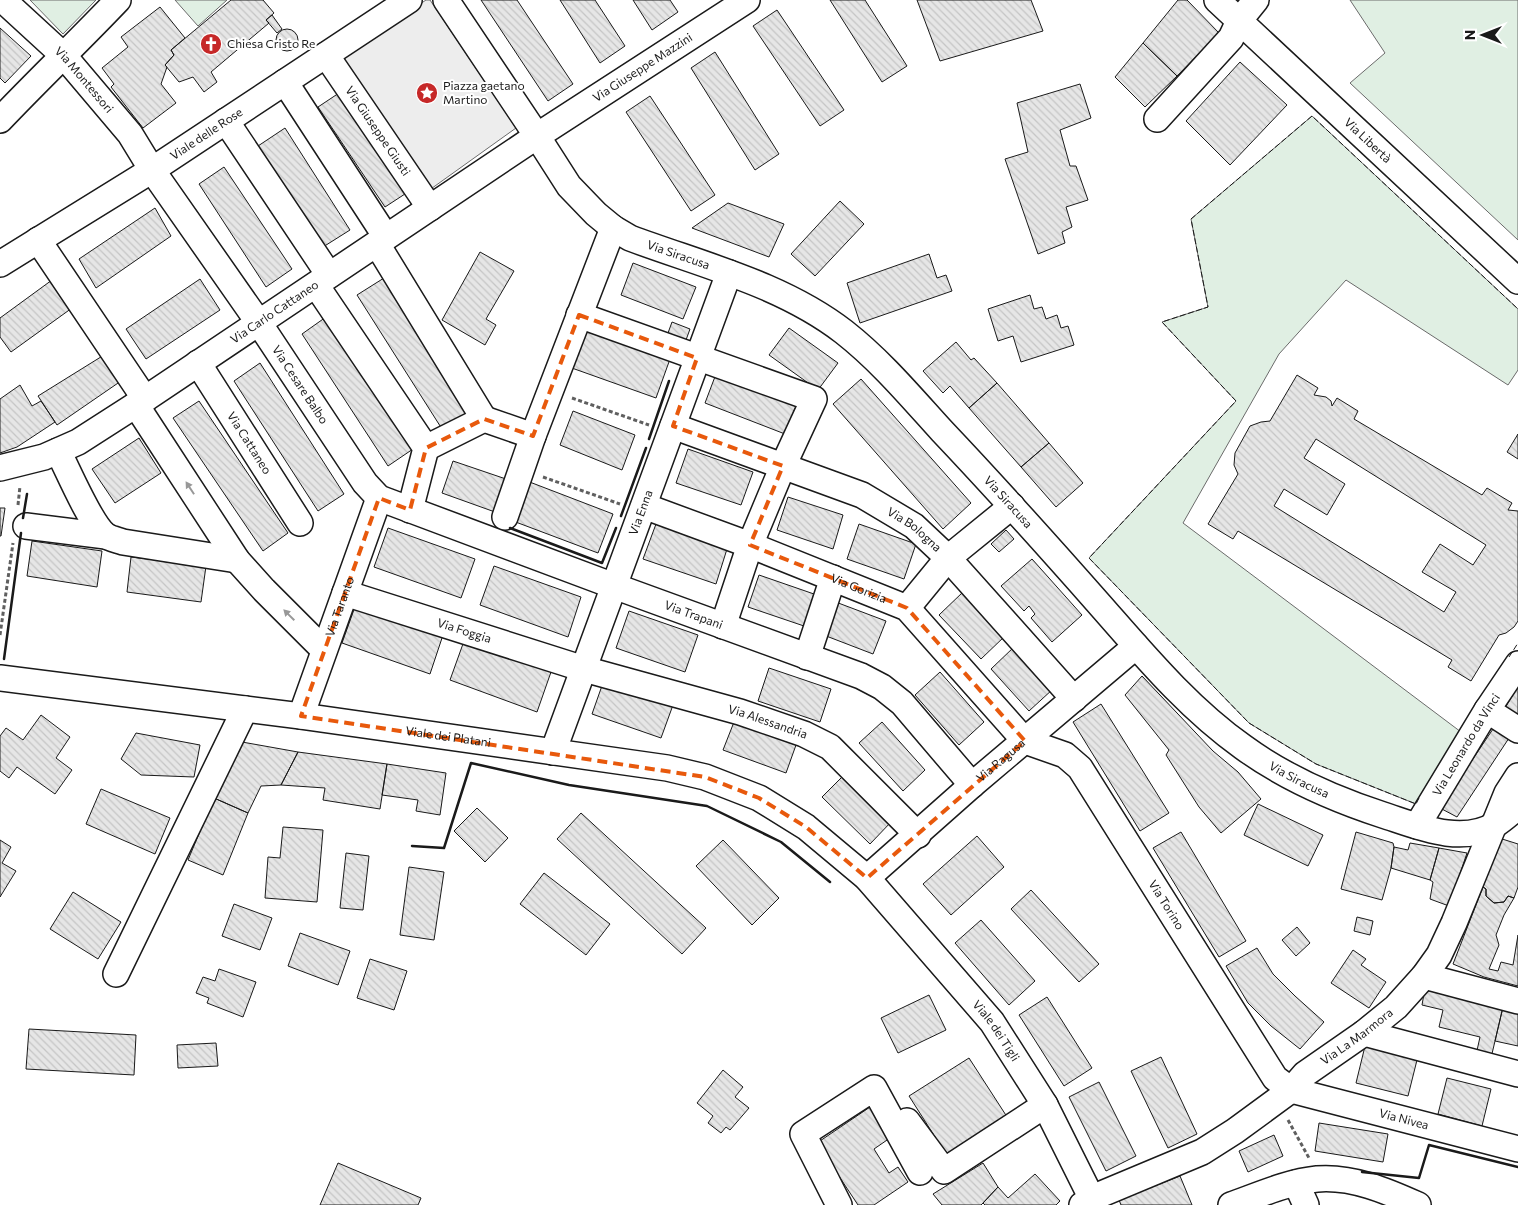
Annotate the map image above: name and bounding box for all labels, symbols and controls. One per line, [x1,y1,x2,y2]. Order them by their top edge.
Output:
north arrow [1458,10,1508,60]
street label: Via Giuseppe Mazzini [590,29,695,104]
text: N [1461,30,1478,40]
church icon: Chiesa Cristo Re [199,32,223,56]
place label: Chiesa Cristo Re [227,36,315,50]
street label: Via Montessori [52,43,117,115]
place label: Piazza gaetano Martino [443,78,525,106]
place icon: Piazza gaetano Martino [415,81,439,105]
street label: Via Giuseppe Giusti [343,83,414,178]
street label: Viale delle Rose [167,104,245,162]
street label: Via Libertà [1342,114,1395,165]
street label: Via Siracusa [645,237,712,271]
street label: Via Carlo Cattaneo [227,277,320,346]
street label: Via Cesare Balbo [270,342,332,426]
street label: Via Cattaneo [225,409,275,476]
street label: Via Siracusa [982,473,1036,530]
one-way arrow [185,481,195,494]
street label: Via Enna [625,488,655,537]
street label: Via Bologna [885,504,945,554]
street label: Via Gorizia [829,570,889,605]
street label: Via Taranto [322,575,356,638]
street label: Via Trapani [663,597,725,631]
one-way arrow [284,609,296,621]
street label: Via Foggia [436,615,493,645]
street label: Via Leonardo da Vinci [1429,690,1502,798]
street label: Via Alessandria [727,701,810,741]
street label: Viale dei Platani [405,723,492,749]
street label: Via Ragusa [973,735,1027,784]
street label: Via Siracusa [1267,758,1331,800]
street label: Via Torino [1146,877,1188,932]
street label: Viale dei Tigli [970,997,1023,1063]
street label: Via La Marmora [1317,1005,1395,1067]
street label: Via Nivea [1378,1105,1430,1132]

